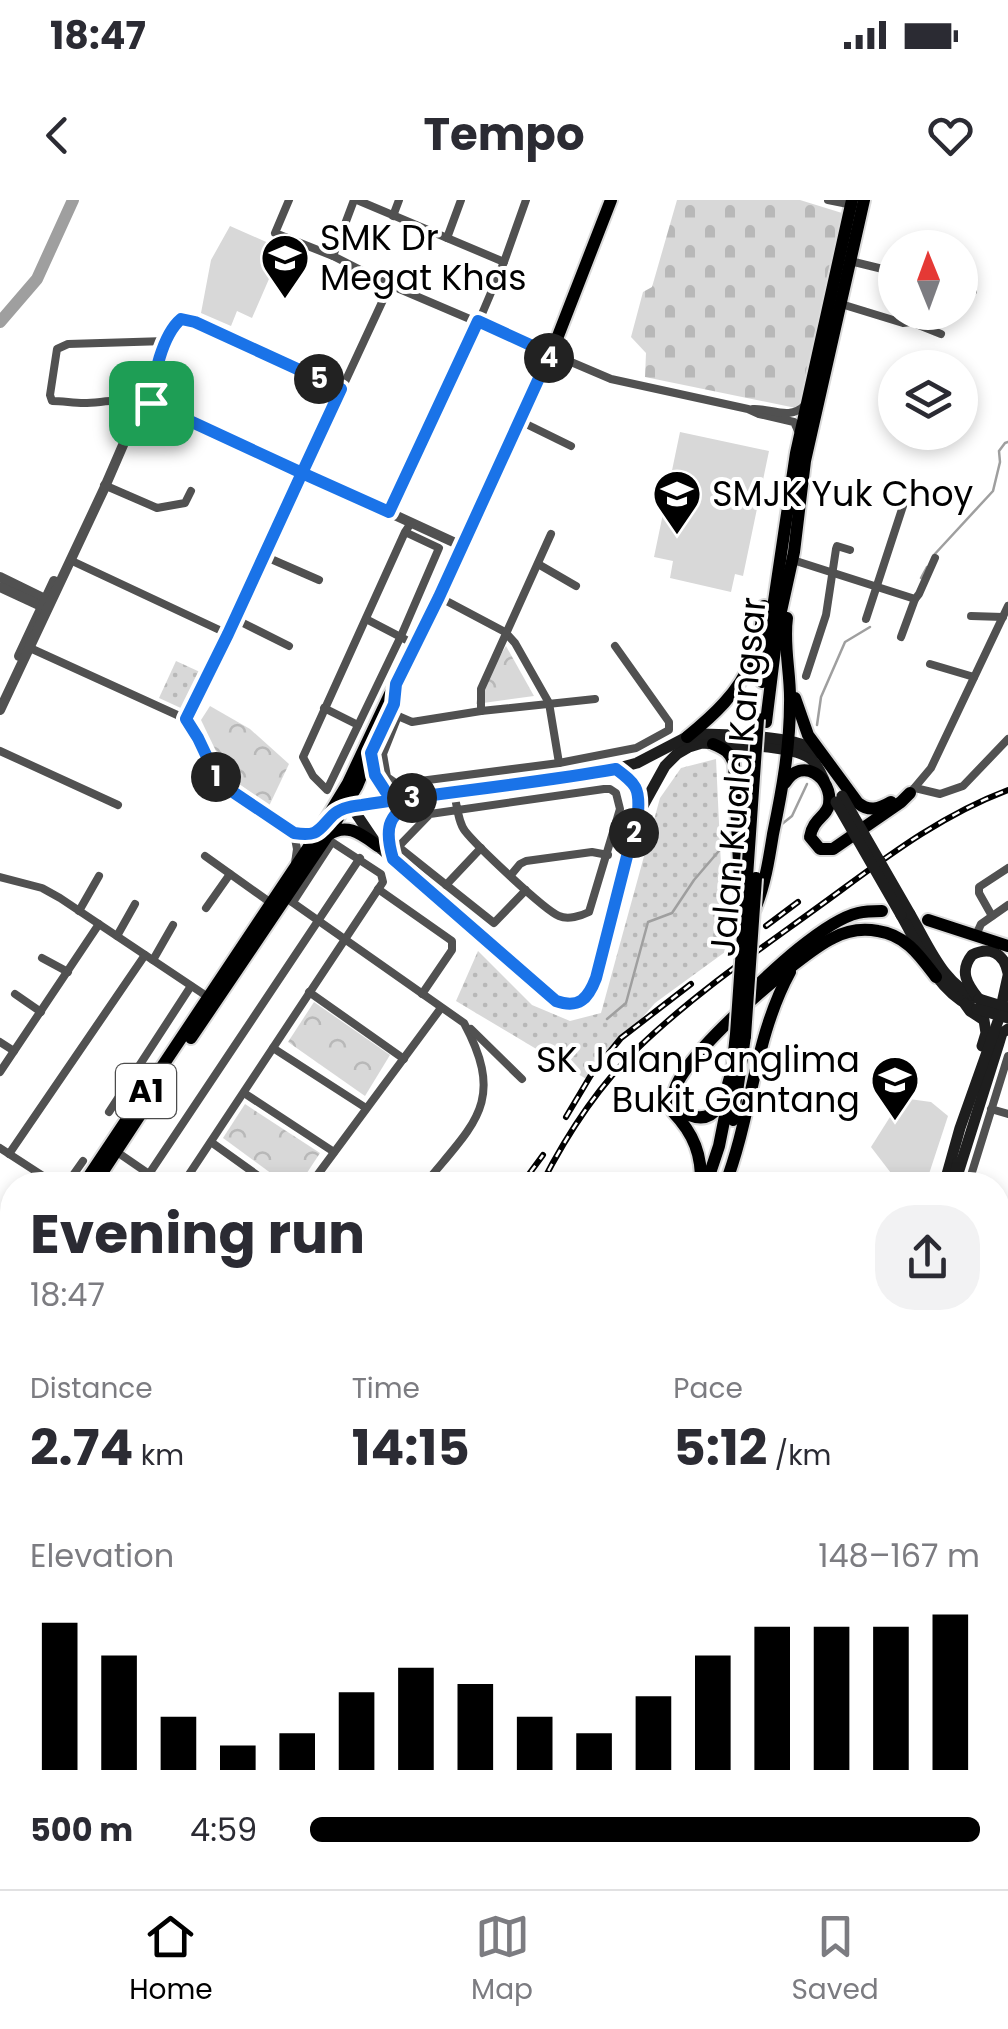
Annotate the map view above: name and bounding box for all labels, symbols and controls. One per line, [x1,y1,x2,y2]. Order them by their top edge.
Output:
text: 18:47 [50,9,146,62]
text: Tempo [423,103,585,166]
icon: back [30,108,85,163]
icon: heart [923,108,978,163]
place label: SMK Dr Megat Khas [320,213,527,302]
north arrow [878,230,978,330]
map controls [878,230,978,450]
school or university icon: SMK Dr Megat Khas [259,232,311,300]
pin: 4 [524,333,574,383]
text: 4 [540,338,558,377]
button: layers [878,350,978,450]
pin: 5 [294,354,344,404]
text: 5 [310,359,328,398]
pin [109,361,194,446]
icon: arrive [124,376,179,431]
school or university icon: SMJK Yuk Choy [651,468,703,536]
place label: SMJK Yuk Choy [712,469,974,518]
street label: Jalan Kuala Kangsar [697,595,778,959]
pin: 1 [191,752,241,802]
text: 1 [211,757,221,796]
pin: 3 [387,773,437,823]
text: 3 [404,778,420,817]
pin: 2 [609,808,659,858]
text: 2 [626,813,642,852]
place label: SK Jalan Panglima Bukit Gantang [536,1035,860,1124]
school or university icon: SK Jalan Panglima Bukit Gantang [869,1054,921,1122]
road number: A1 [116,1064,176,1118]
text: Evening run [30,1195,365,1272]
button: share [875,1205,980,1310]
text: 18:47 [30,1272,105,1317]
text: Distance [30,1369,153,1408]
text: Time [352,1369,420,1408]
text: Pace [673,1369,743,1408]
text: 2.74 [30,1412,133,1483]
text: 14:15 [352,1412,470,1483]
text: 5:12 [673,1412,767,1483]
text: km [133,1436,184,1475]
text: /km [767,1436,831,1475]
text: Elevation [30,1533,174,1578]
text: 148–167 m [818,1533,980,1578]
text: 500 m [30,1807,133,1852]
text: 4:59 [190,1807,257,1852]
tab: Home [129,1909,213,2011]
tab: Map [471,1909,533,2011]
tab: Saved [791,1909,879,2011]

